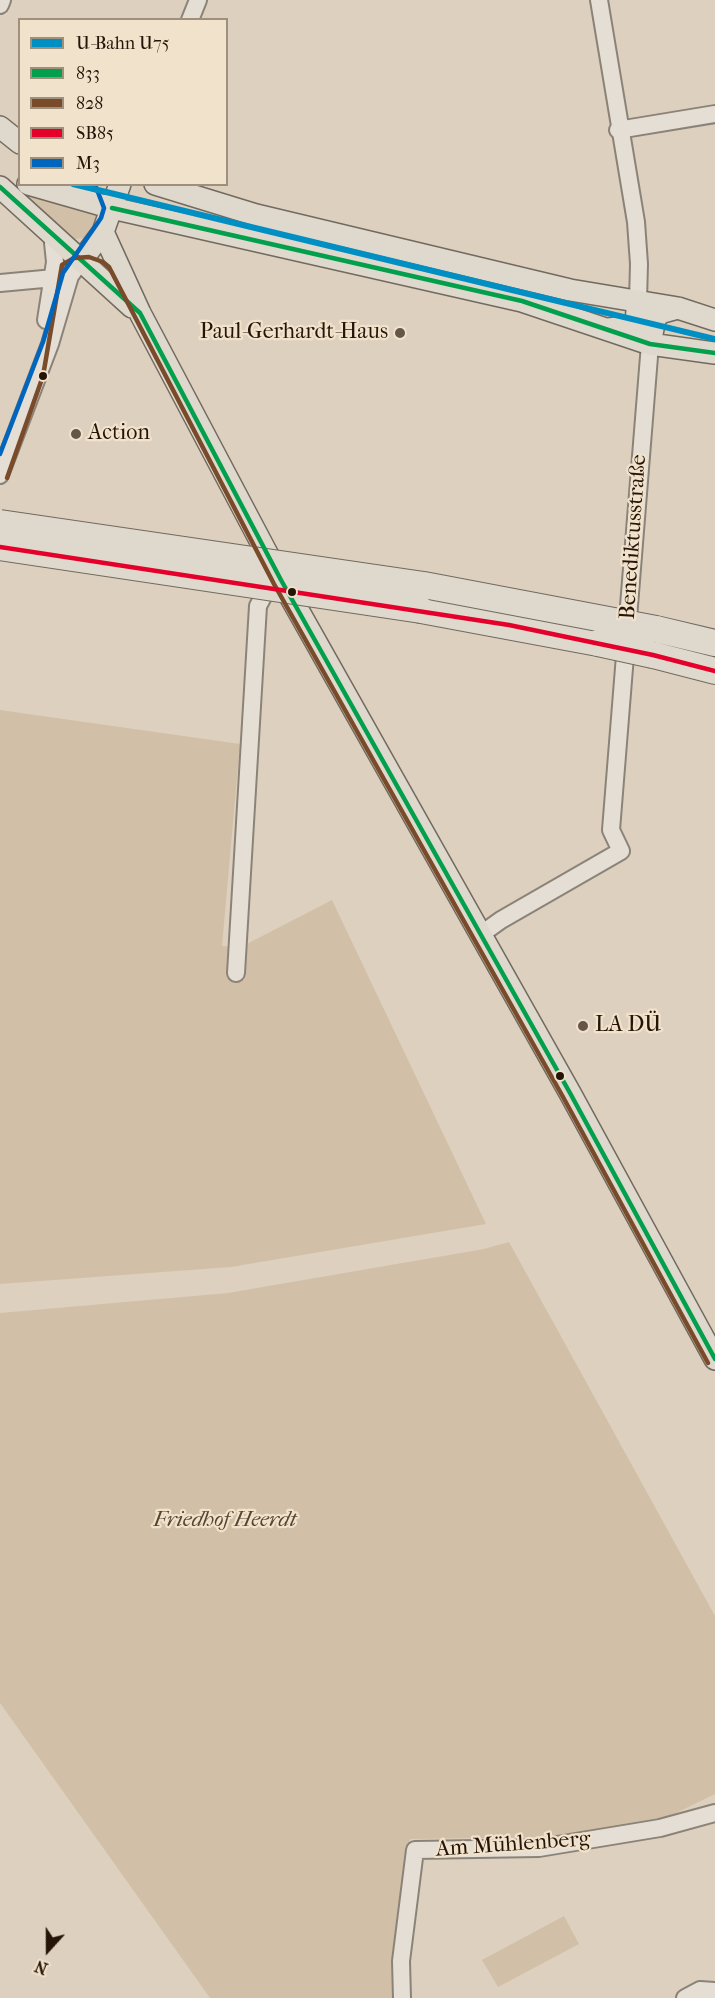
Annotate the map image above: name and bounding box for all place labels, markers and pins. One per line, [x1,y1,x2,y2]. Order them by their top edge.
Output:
place label: Paul-Gerhardt-Haus [200,320,388,346]
marker: Paul-Gerhardt-Haus [393,326,407,340]
unlabelled marker [37,370,49,382]
place label: Action [88,421,150,447]
marker: Action [69,427,83,441]
unlabelled marker [286,586,298,598]
place label: LA DÜ [595,1013,661,1039]
marker: LA DÜ [576,1019,590,1033]
unlabelled marker [554,1070,566,1082]

